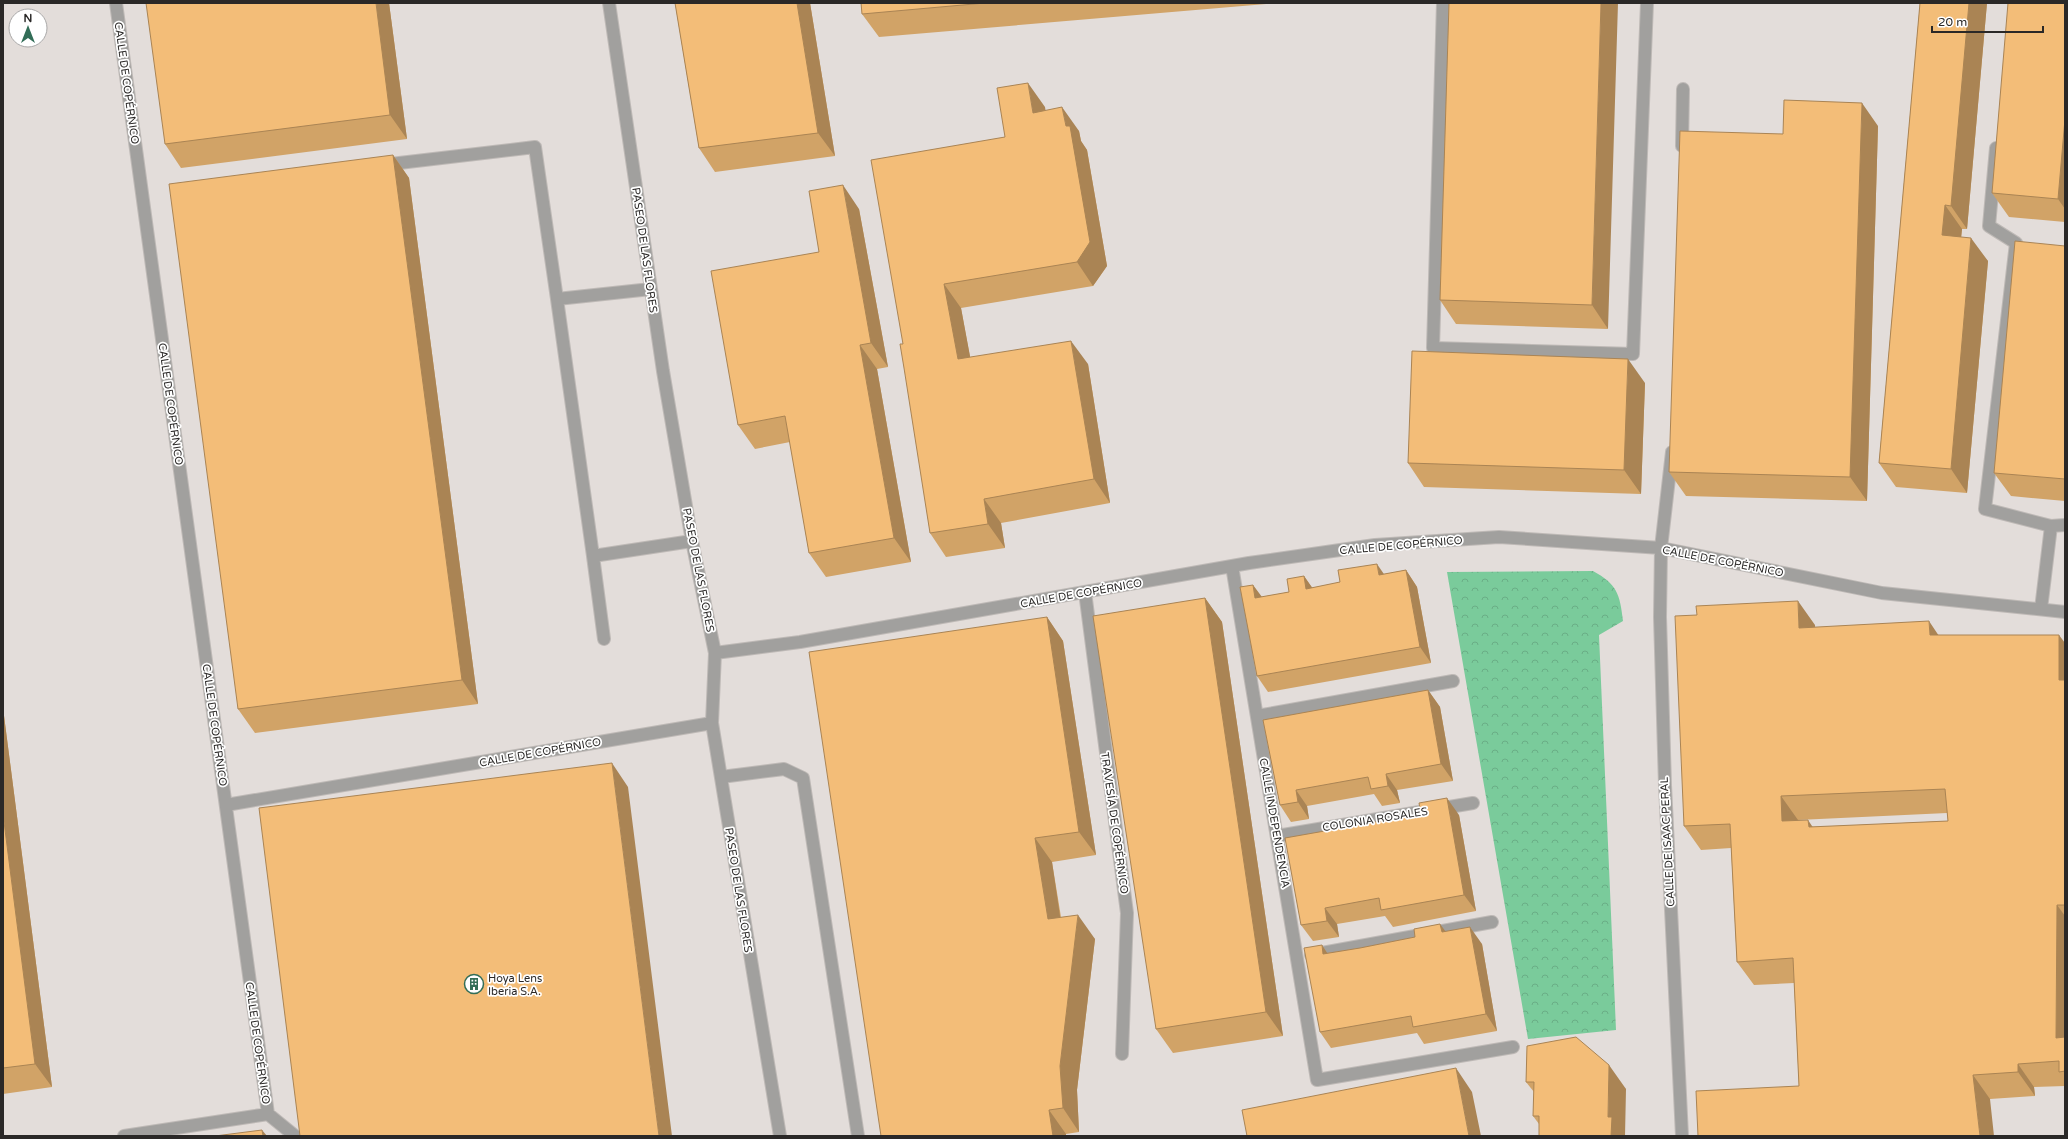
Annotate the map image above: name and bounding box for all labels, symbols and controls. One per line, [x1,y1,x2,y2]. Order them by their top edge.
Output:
north arrow [8,8,48,48]
scale bar [1932,8,2043,34]
text: N [24,12,32,25]
text: 20 m [1938,15,1967,29]
street label: CALLE DE COPÉRNICO [111,21,143,145]
street label: PASEO DE LAS FLORES [629,187,660,314]
street label: CALLE DE COPÉRNICO [155,342,187,466]
street label: PASEO DE LAS FLORES [680,507,717,634]
street label: CALLE DE COPÉRNICO [1339,533,1463,557]
street label: CALLE DE COPÉRNICO [1661,542,1785,580]
street label: CALLE DE COPÉRNICO [1019,575,1143,611]
street label: CALLE DE COPÉRNICO [199,663,231,787]
street label: CALLE DE COPÉRNICO [478,734,602,770]
street label: TRAVESÍA DE COPÉRNICO [1098,751,1132,895]
street label: CALLE INDEPENDENCIA [1257,757,1292,889]
street label: CALLE DE ISAAC PERAL [1658,776,1677,907]
street label: COLONIA ROSALES [1321,805,1429,834]
street label: PASEO DE LAS FLORES [722,827,755,954]
place label: Hoya Lens Iberia S.A. [488,972,542,998]
building icon: Hoya Lens Iberia S.A. [463,973,485,995]
street label: CALLE DE COPÉRNICO [242,981,274,1105]

